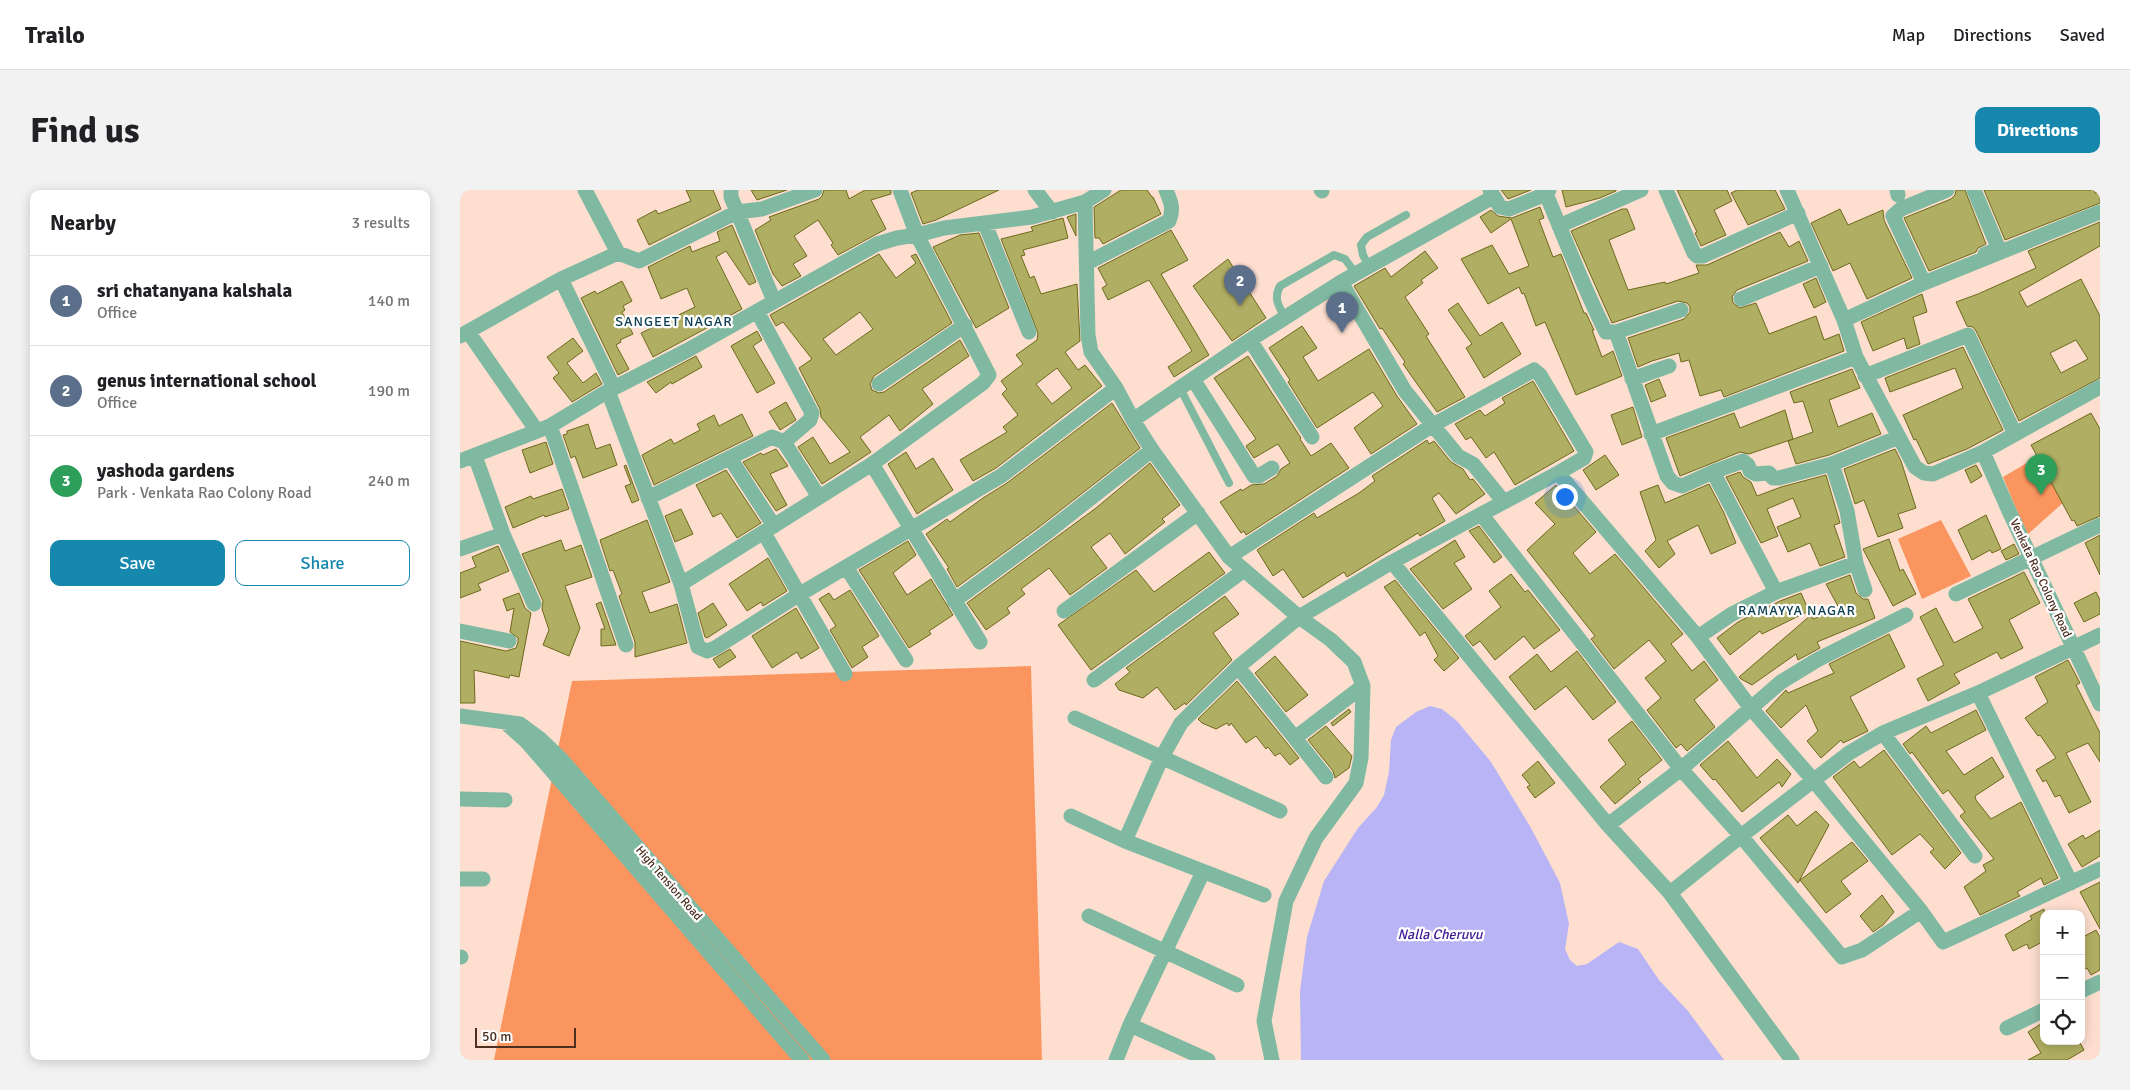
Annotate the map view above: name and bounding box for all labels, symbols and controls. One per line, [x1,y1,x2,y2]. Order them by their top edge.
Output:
text: Trailo [25,20,85,50]
text: Map [1892,24,1925,46]
text: Directions [1953,24,2032,46]
text: Saved [2060,24,2105,46]
button: Directions [1975,107,2100,153]
text: Find us [30,109,140,152]
text: Nearby [50,210,116,236]
text: 3 results [351,213,410,233]
pin: 2 [1224,265,1256,306]
text: sri chatanyana kalshala [97,279,292,303]
text: 1 [62,291,70,311]
text: 140 m [368,291,410,311]
pin: 1 [1326,292,1358,333]
text: Office [97,303,137,323]
district label: SANGEET NAGAR [615,313,733,330]
text: genus international school [97,369,317,393]
text: 2 [62,381,70,401]
text: 190 m [368,381,410,401]
text: Office [97,393,137,413]
pin: 3 [2025,454,2057,495]
text: yashoda gardens [97,459,235,483]
text: 3 [62,471,70,491]
text: 240 m [368,471,410,491]
text: Park · Venkata Rao Colony Road [97,483,312,503]
your location [1552,484,1578,510]
street label: Venkata Rao Colony Road [2006,517,2075,640]
button: Save [50,540,225,586]
button: Share [235,540,410,586]
district label: RAMAYYA NAGAR [1738,602,1856,619]
street label: High Tension Road [632,843,705,924]
map controls [2040,910,2085,1045]
button: + [2040,910,2085,955]
water label: Nalla Cheruvu [1398,926,1484,943]
button: − [2040,955,2085,1000]
button: locate [2040,1000,2085,1045]
scale bar [475,1025,576,1048]
text: 50 m [482,1028,511,1045]

